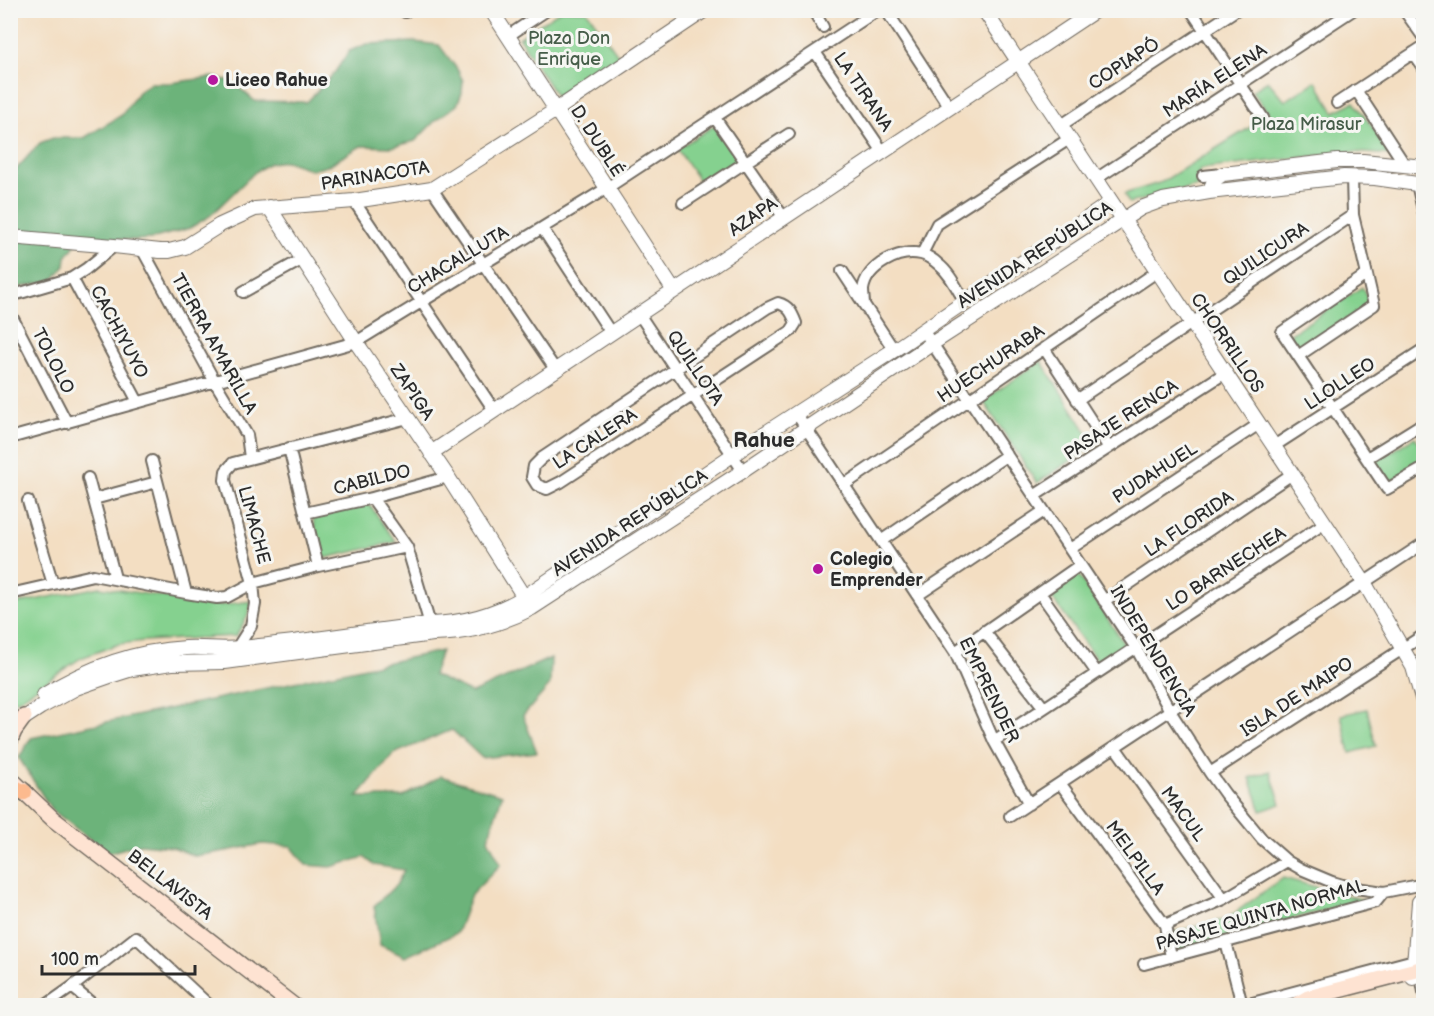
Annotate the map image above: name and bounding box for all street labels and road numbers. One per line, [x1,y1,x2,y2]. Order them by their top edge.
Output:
street label: COPIAPÓ [1084,32,1163,95]
street label: MARÍA ELENA [1158,38,1271,122]
street label: LA TIRANA [829,49,897,135]
street label: D. DUBLÉ [566,100,630,181]
street label: PARINACOTA [319,157,431,195]
street label: AZAPA [725,193,781,241]
street label: AVENIDA REPÚBLICA [952,195,1116,313]
street label: QUILICURA [1219,218,1313,290]
street label: CHACALLUTA [404,222,512,298]
street label: TIERRA AMARILLA [167,270,261,418]
street label: CACHIYUYO [86,282,152,382]
street label: CHORRILLOS [1186,289,1268,397]
street label: HUECHURABA [934,321,1048,407]
street label: TOLOLO [28,325,78,397]
street label: QUILLOTA [662,327,728,409]
street label: LLOLLEO [1301,353,1379,415]
street label: ZAPIGA [385,359,438,424]
street label: PASAJE RENCA [1060,375,1182,465]
street label: LA CALERA [549,404,641,474]
street label: PUDAHUEL [1109,438,1202,508]
street label: CABILDO [331,460,413,500]
street label: AVENIDA REPÚBLICA [547,463,711,581]
street label: LIMACHE [234,484,275,566]
street label: LA FLORIDA [1141,487,1237,561]
street label: LO BARNECHEA [1162,522,1290,616]
street label: INDEPENDENCIA [1106,582,1200,720]
street label: EMPRENDER [954,634,1024,746]
street label: ISLA DE MAIPO [1237,653,1357,741]
street label: MACUL [1156,783,1210,846]
street label: MELPILLA [1101,817,1169,899]
street label: BELLAVISTA [124,845,217,925]
street label: PASAJE QUINTA NORMAL [1154,875,1369,955]

